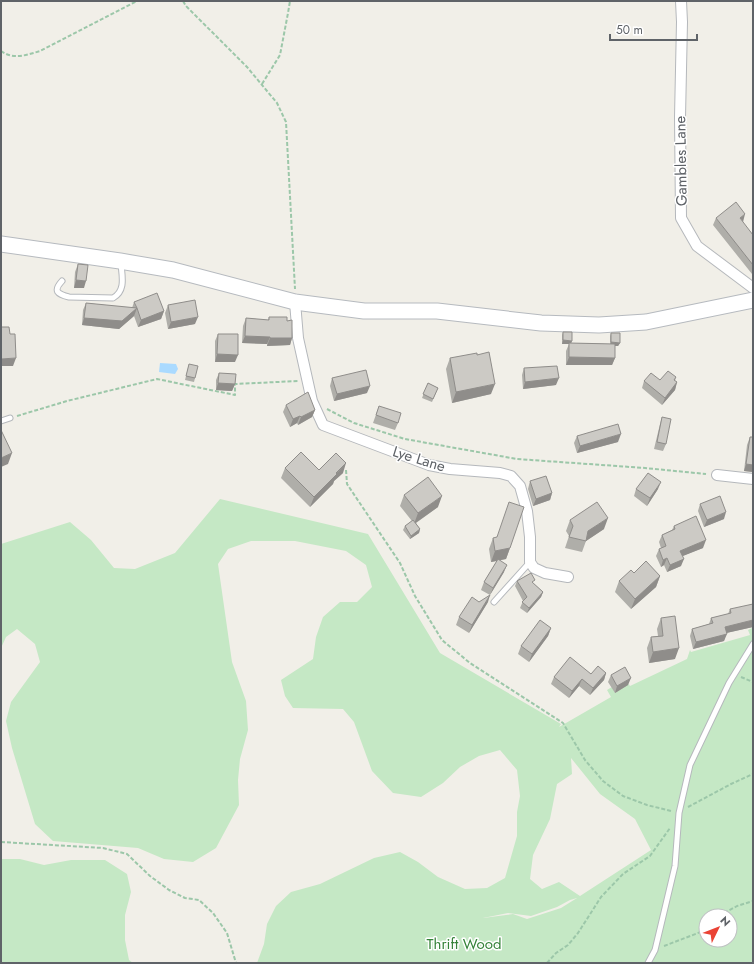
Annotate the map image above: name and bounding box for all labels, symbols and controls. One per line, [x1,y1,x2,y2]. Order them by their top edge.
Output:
scale bar [610,16,697,42]
text: 50 m [616,21,643,39]
street label: Gambles Lane [669,115,693,206]
street label: Lye Lane [390,441,448,478]
north arrow [698,908,738,948]
text: N [716,913,734,930]
park label: Thrift Wood [427,933,501,955]

